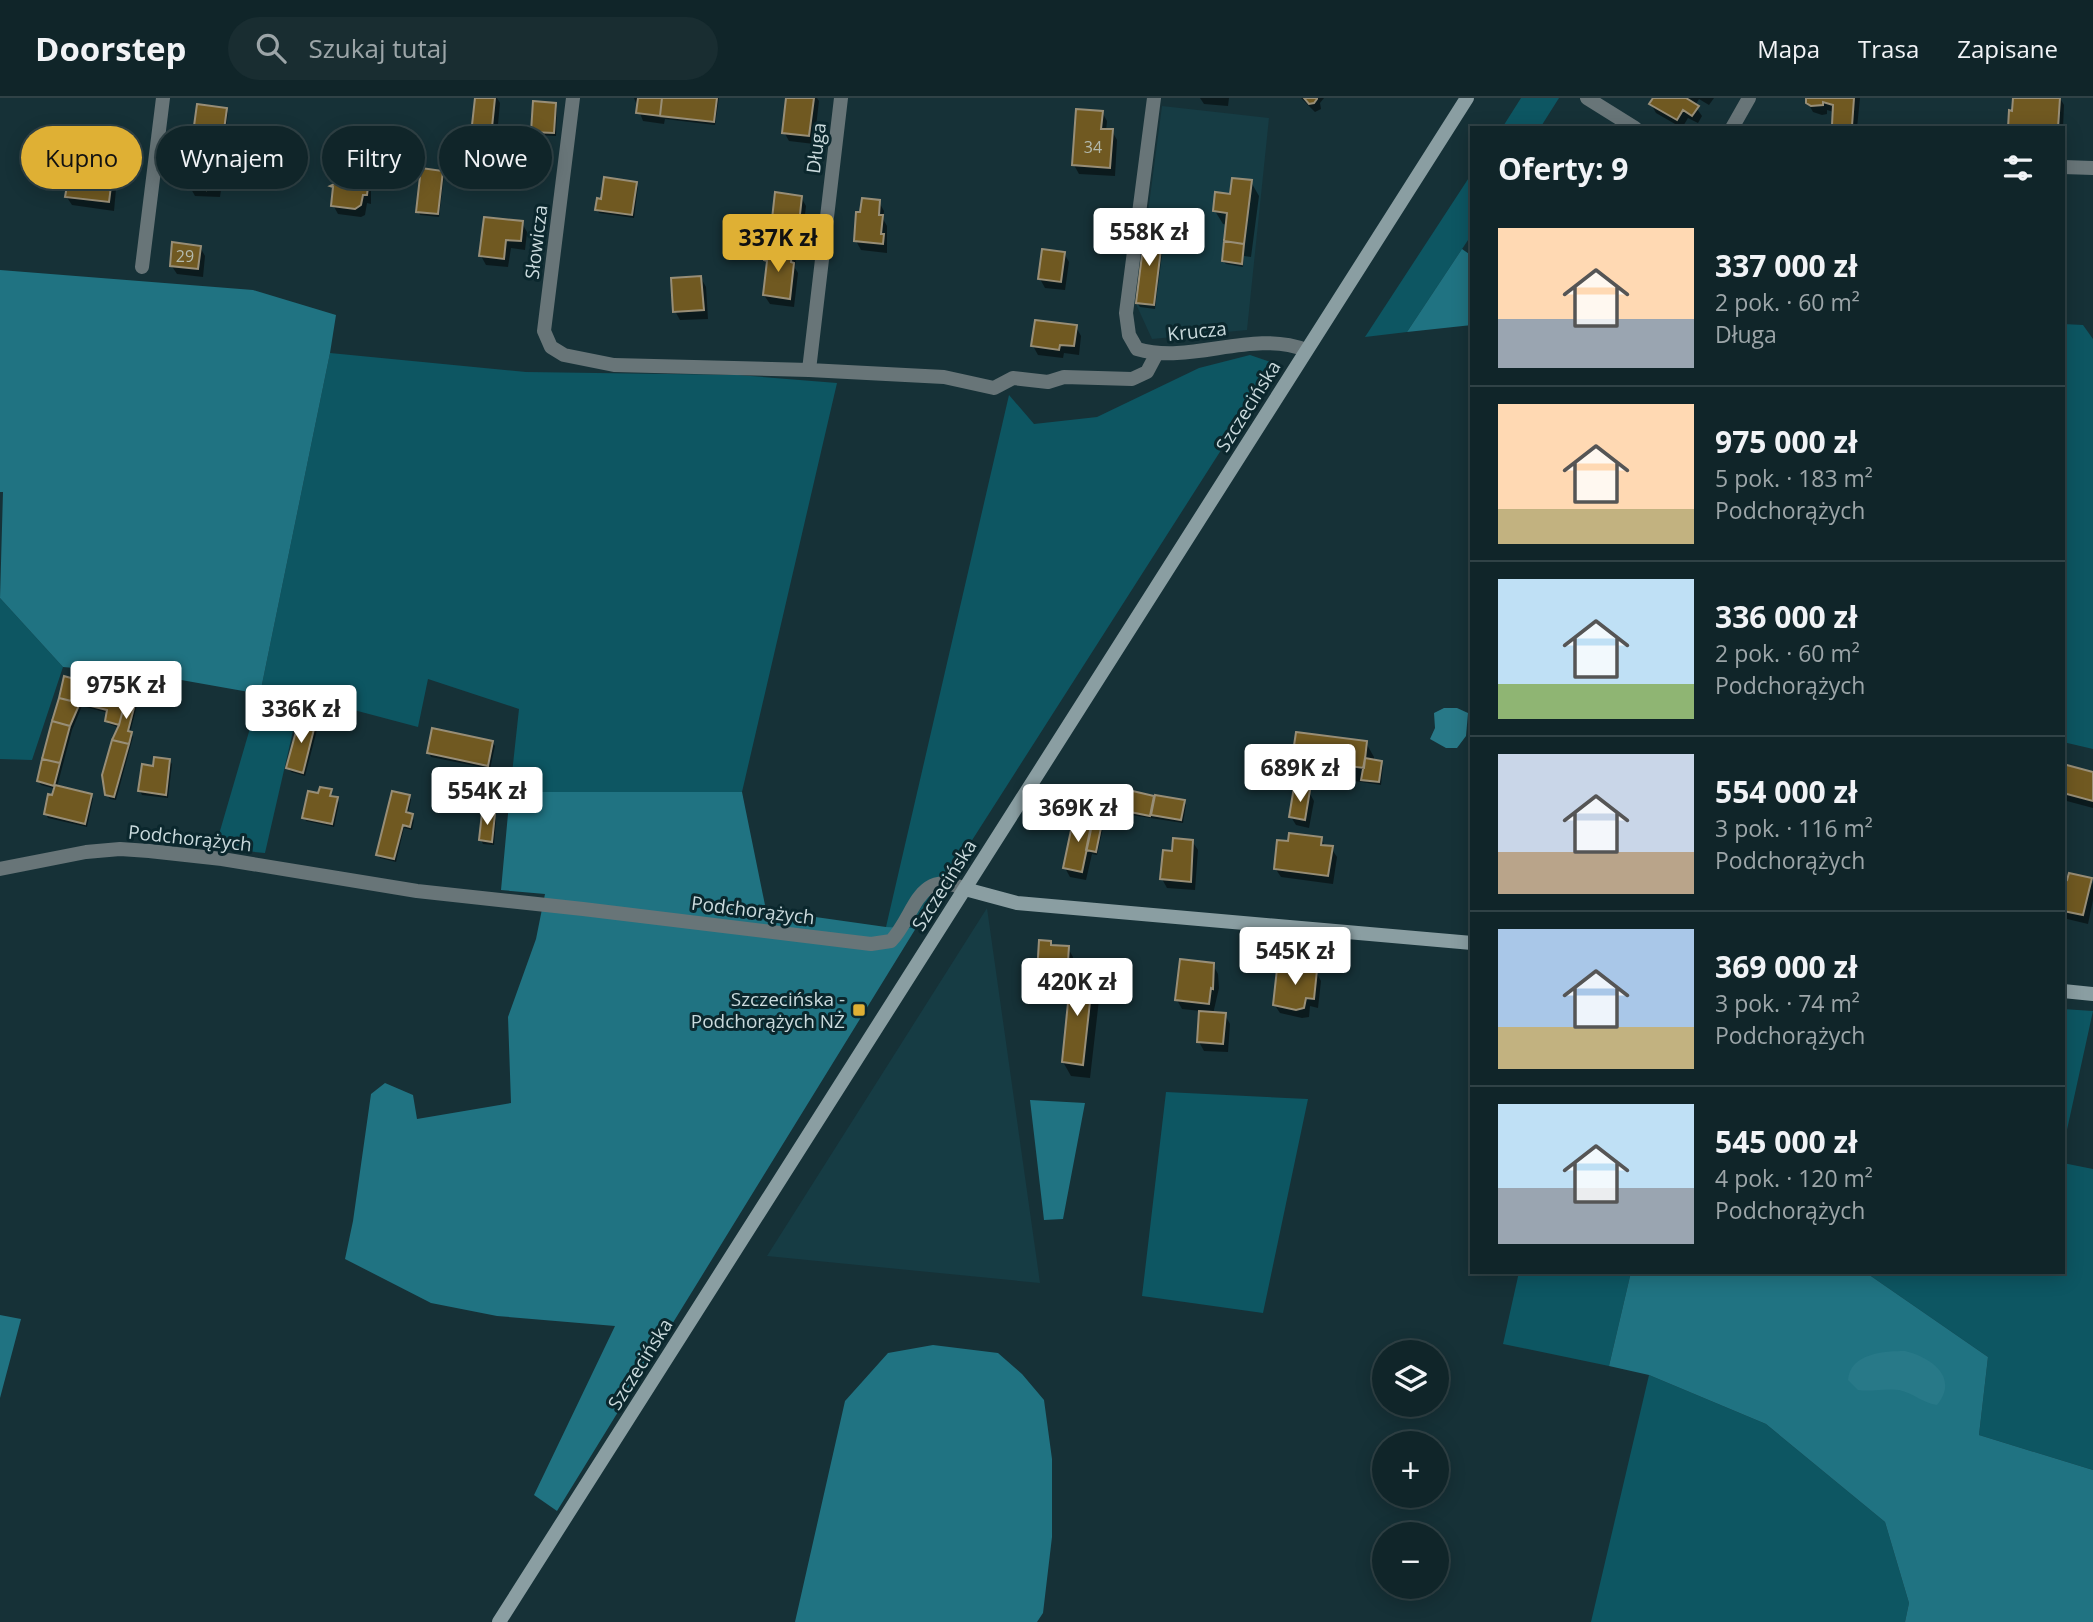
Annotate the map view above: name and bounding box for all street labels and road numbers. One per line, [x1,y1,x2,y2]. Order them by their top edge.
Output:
street label: Długa [800,121,832,175]
street label: Słowicza [519,203,553,281]
street label: Krucza [1166,315,1228,347]
street label: Szczecińska [1210,355,1286,457]
street label: Podchorążych [127,819,253,857]
street label: Szczecińska [906,834,982,936]
street label: Podchorążych [690,890,816,930]
street label: Szczecińska [602,1313,678,1415]

